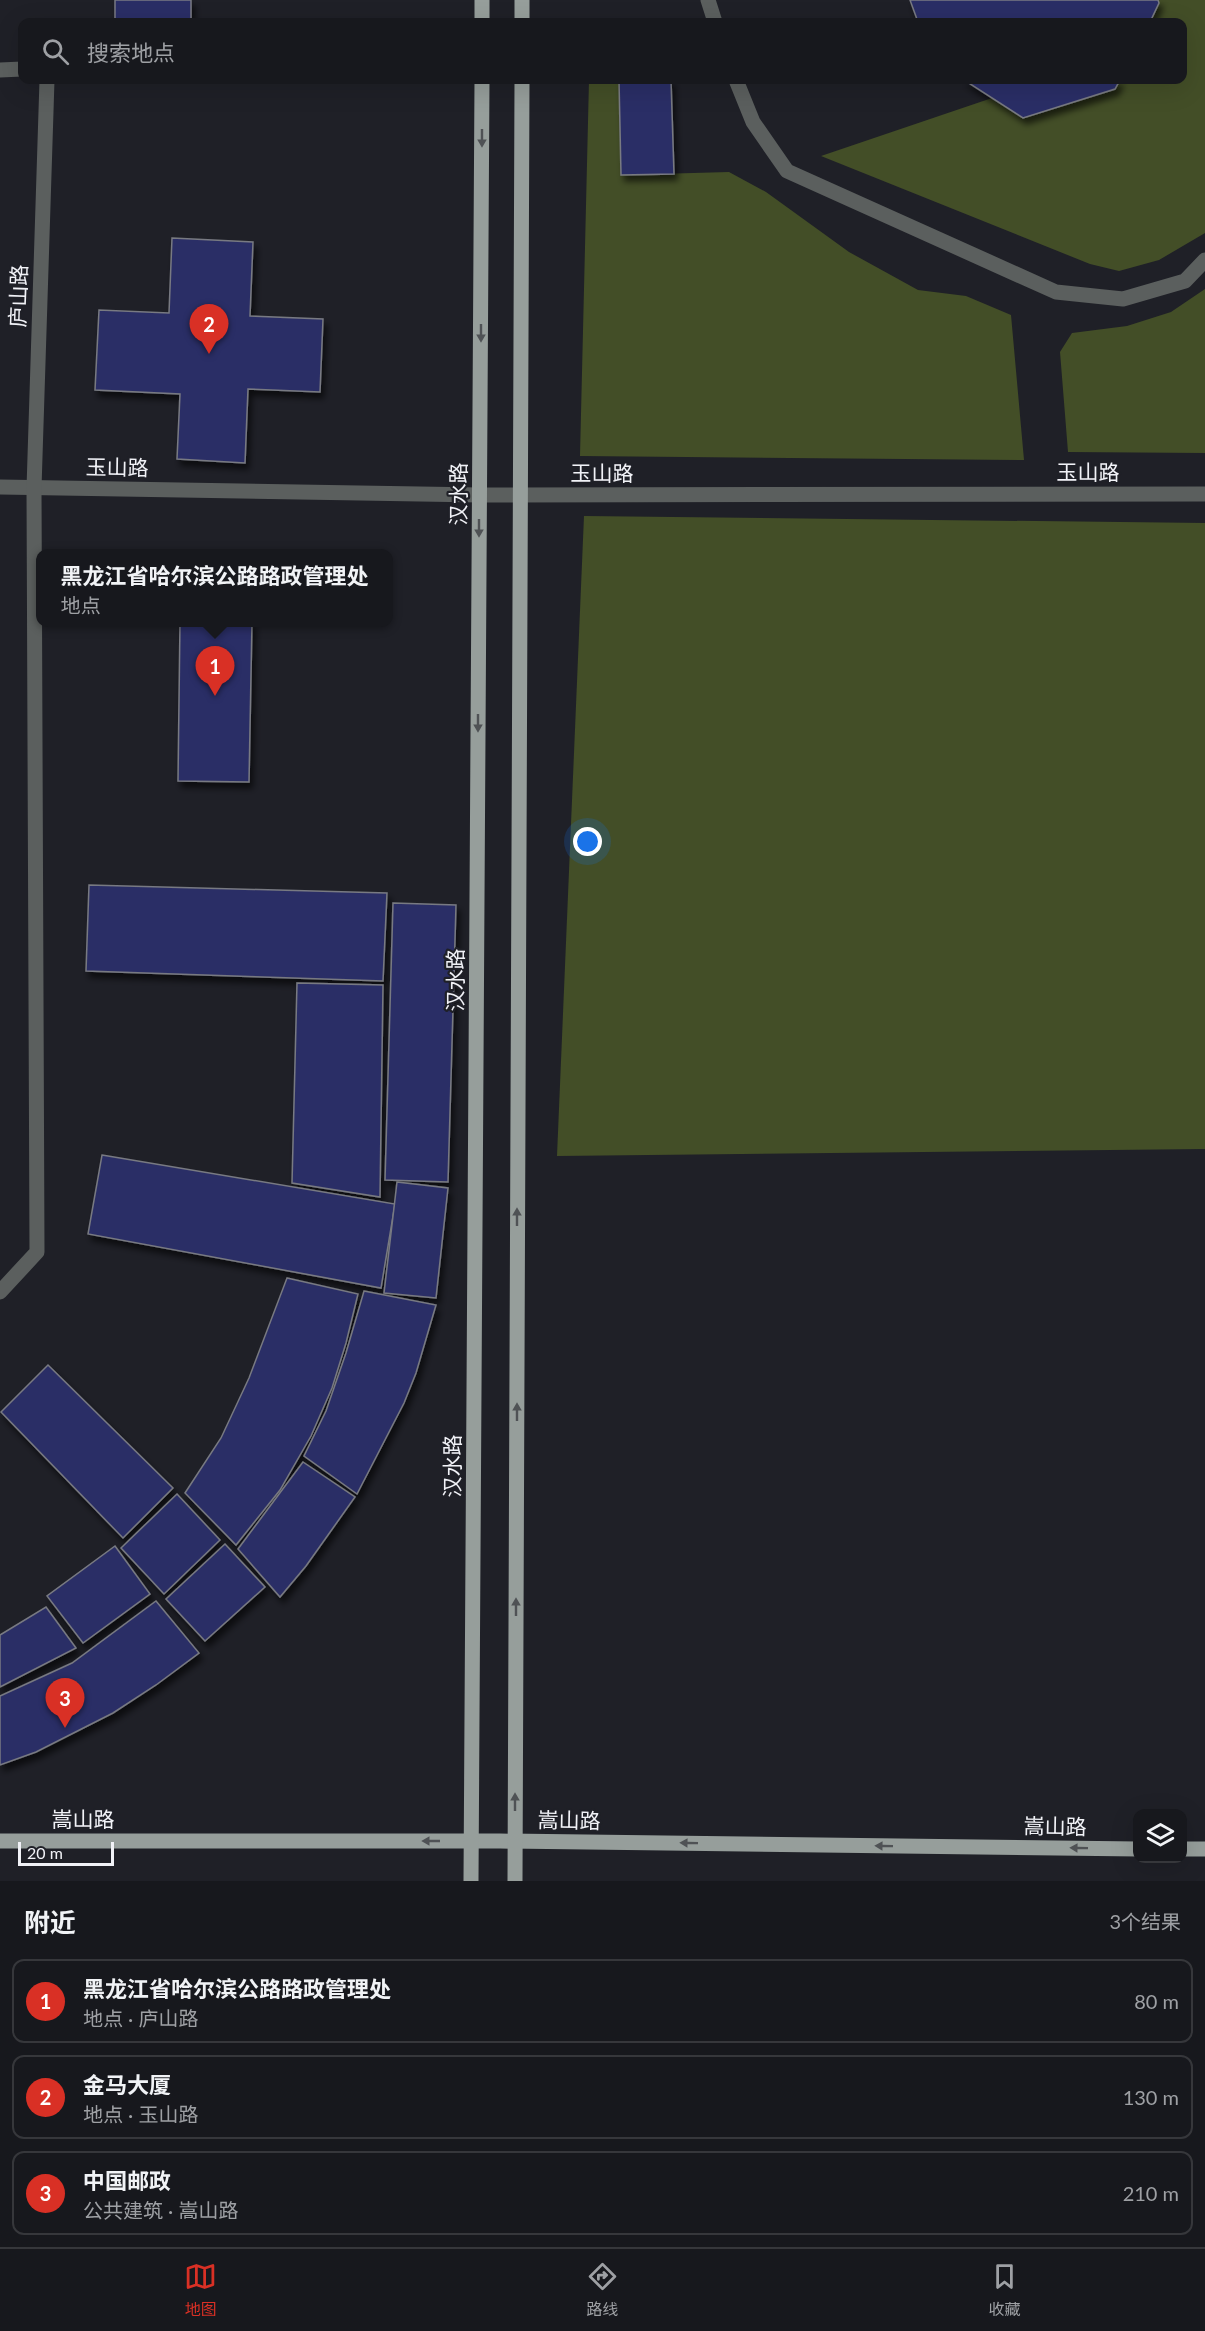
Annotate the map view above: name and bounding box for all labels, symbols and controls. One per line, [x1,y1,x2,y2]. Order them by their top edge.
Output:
search box [18,18,1187,84]
icon: search [39,35,72,68]
text: 搜索地点 [87,39,175,66]
one-way arrow [477,128,487,147]
street label: 庐山路 [4,264,31,328]
pin: 2 [190,304,228,354]
one-way arrow [476,323,485,342]
street label: 玉山路 [85,453,149,480]
street label: 玉山路 [1057,459,1120,484]
street label: 玉山路 [571,460,634,485]
street label: 汉水路 [445,463,470,526]
one-way arrow [474,518,484,537]
popup [36,549,393,627]
text: 黑龙江省哈尔滨公路路政管理处 [60,562,369,589]
text: 地点 [60,593,100,617]
pin: 1 [196,646,234,696]
one-way arrow [473,713,483,732]
your location [573,827,602,856]
street label: 汉水路 [442,949,467,1012]
one-way arrow [512,1207,522,1226]
one-way arrow [512,1402,522,1421]
street label: 汉水路 [439,1435,464,1498]
one-way arrow [511,1597,521,1616]
pin: 3 [46,1678,84,1728]
one-way arrow [510,1792,520,1811]
street label: 嵩山路 [52,1806,115,1831]
street label: 嵩山路 [537,1806,601,1833]
map controls [1133,1809,1187,1863]
button: layers [1133,1809,1187,1863]
street label: 嵩山路 [1023,1812,1087,1839]
one-way arrow [422,1836,441,1846]
one-way arrow [680,1838,699,1848]
scale bar [18,1839,114,1866]
one-way arrow [875,1841,894,1850]
text: 20 m [27,1843,63,1862]
one-way arrow [1070,1843,1089,1853]
text: 附近 [24,1906,76,1938]
text: 3个结果 [1109,1909,1181,1933]
text: 黑龙江省哈尔滨公路路政管理处 [83,1975,391,2002]
text: 1 [40,1989,51,2013]
text: 80 m [1134,1989,1179,2013]
text: 地点 · 庐山路 [83,2006,198,2030]
text: 金马大厦 [83,2071,171,2098]
text: 2 [40,2085,51,2109]
text: 130 m [1123,2085,1179,2109]
text: 地点 · 玉山路 [83,2102,198,2126]
text: 中国邮政 [83,2167,171,2194]
text: 3 [40,2181,51,2205]
text: 210 m [1123,2181,1179,2205]
text: 公共建筑 · 嵩山路 [83,2198,238,2222]
tab: 地图 [184,2260,217,2320]
tab: 路线 [586,2260,619,2320]
tab: 收藏 [988,2260,1021,2320]

